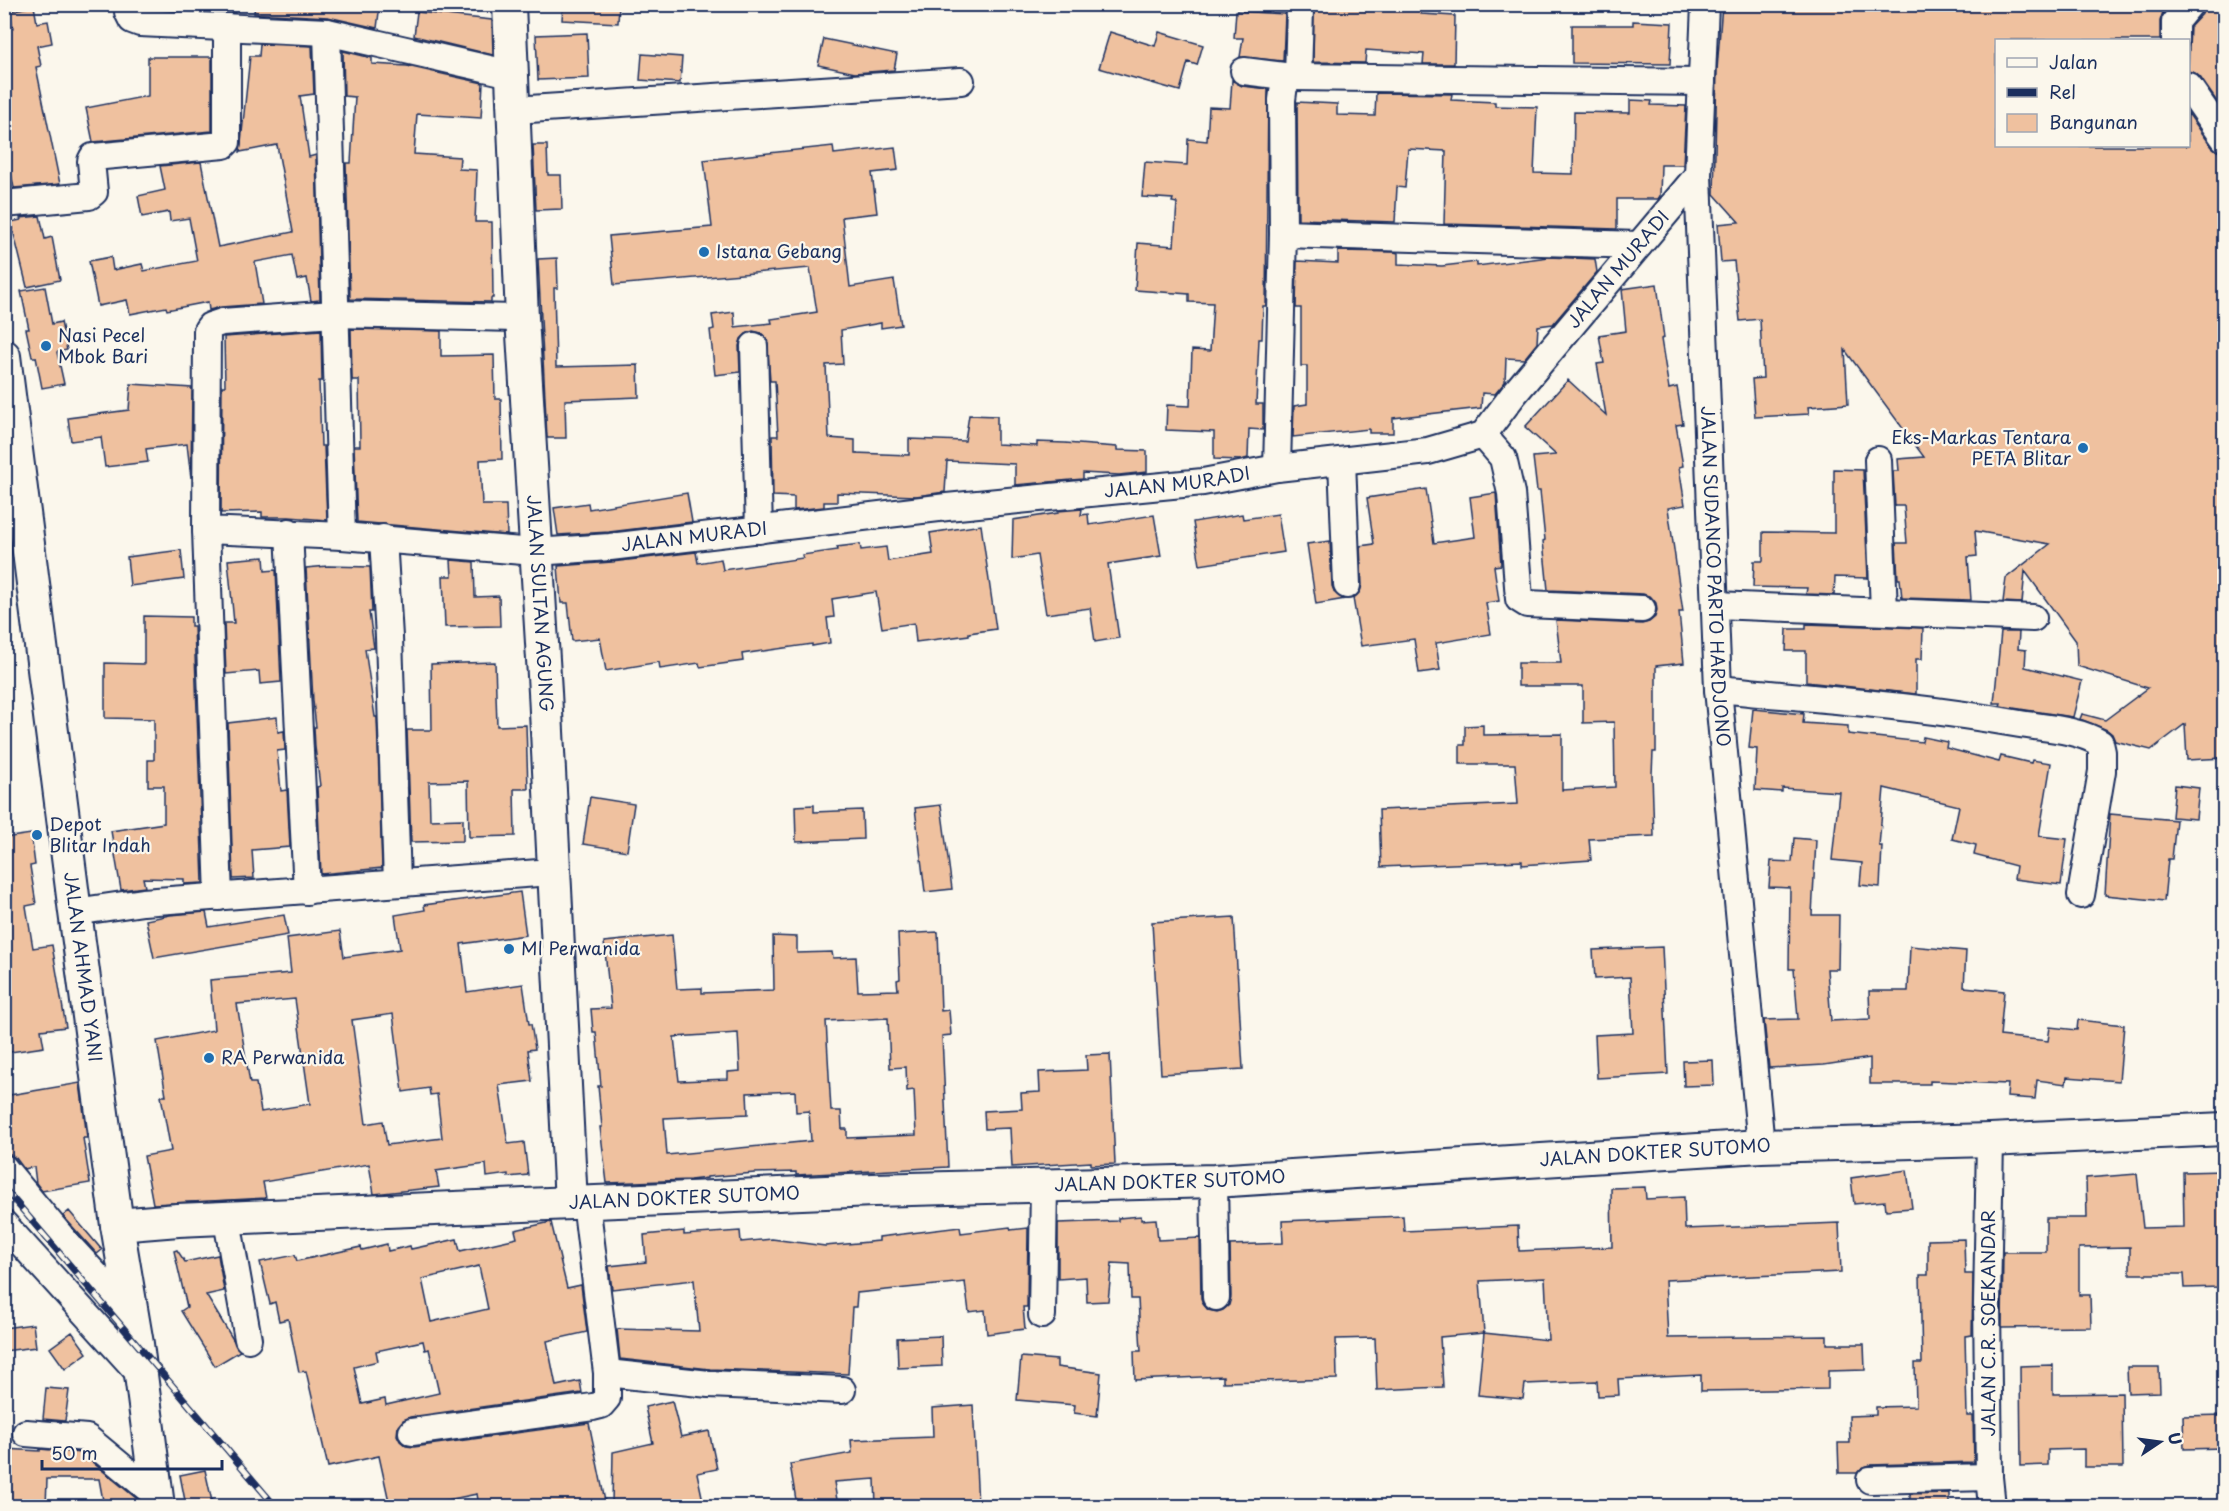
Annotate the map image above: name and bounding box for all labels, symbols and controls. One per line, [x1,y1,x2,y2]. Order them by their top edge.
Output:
legend [1995,39,2190,147]
text: Jalan [2049,48,2098,75]
text: Rel [2049,78,2076,105]
text: Bangunan [2049,108,2138,135]
street label: JALAN MURADI [1560,204,1675,334]
place label: Istana Gebang [716,237,842,264]
marker: Istana Gebang [697,245,711,259]
place label: Nasi Pecel Mbok Bari [58,321,148,369]
marker: Nasi Pecel Mbok Bari [39,339,53,353]
street label: JALAN SUDANCO PARTO HARDJONO [1695,406,1738,748]
place label: Eks-Markas Tentara PETA Blitar [1891,423,2072,471]
marker: Eks-Markas Tentara PETA Blitar [2076,441,2090,455]
street label: JALAN MURADI [1103,458,1252,504]
street label: JALAN SULTAN AGUNG [521,494,561,712]
street label: JALAN MURADI [620,513,769,558]
place label: Depot Blitar Indah [49,810,151,858]
marker: Depot Blitar Indah [30,828,44,842]
street label: JALAN AHMAD YANI [58,870,110,1064]
place label: MI Perwanida [521,934,641,961]
marker: MI Perwanida [502,942,516,956]
place label: RA Perwanida [221,1043,345,1070]
marker: RA Perwanida [202,1051,216,1065]
street label: JALAN DOKTER SUTOMO [1539,1131,1771,1172]
street label: JALAN DOKTER SUTOMO [1054,1161,1286,1197]
street label: JALAN DOKTER SUTOMO [568,1178,800,1215]
street label: JALAN C.R. SOEKANDAR [1974,1210,2001,1436]
north arrow [2130,1412,2190,1472]
text: U [2163,1430,2189,1447]
scale bar [42,1433,222,1471]
text: 50 m [51,1439,98,1466]

